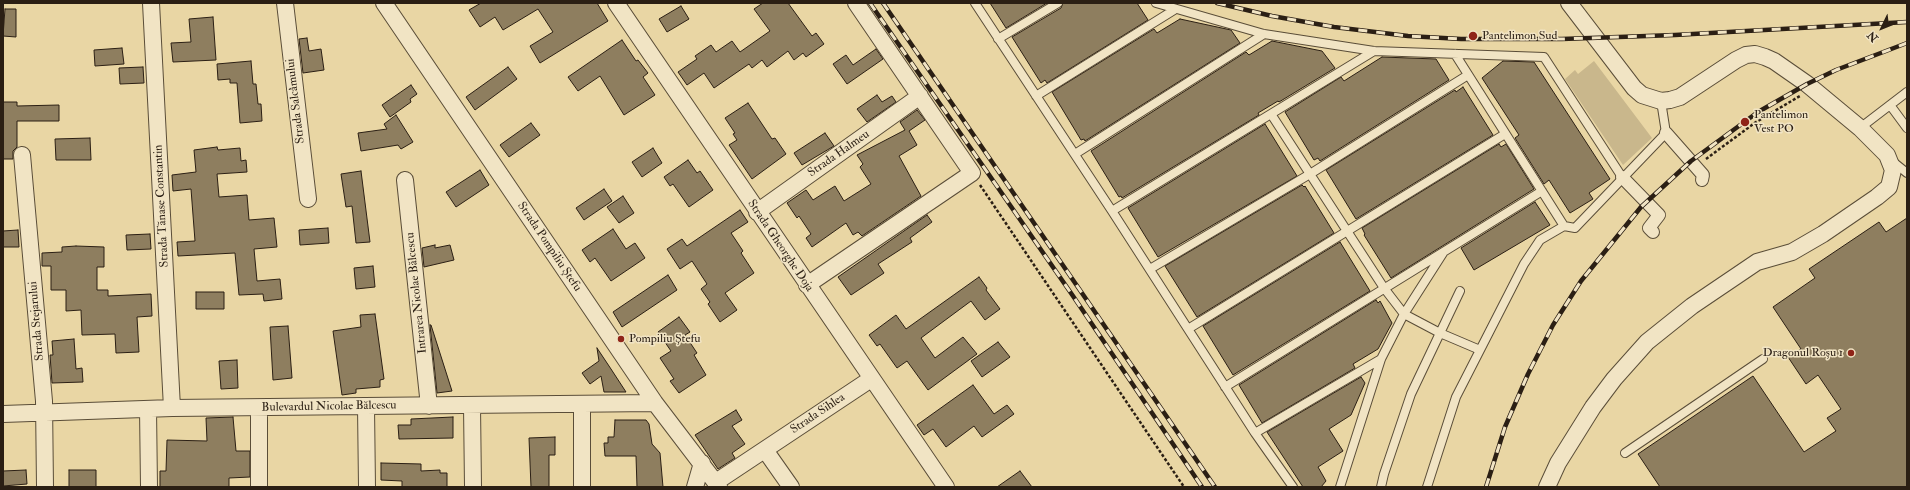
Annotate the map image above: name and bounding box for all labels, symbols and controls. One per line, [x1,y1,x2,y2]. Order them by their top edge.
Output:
north arrow [1862,8,1902,48]
text: N [1865,28,1881,45]
place label: Pantelimon Sud [1482,29,1557,43]
marker: Pantelimon Sud [1467,30,1479,42]
street label: Strada Salcâmului [284,58,308,144]
place label: Pantelimon Vest PO [1754,108,1808,136]
marker: Pantelimon Vest PO [1739,116,1751,128]
street label: Strada Halmeu [806,128,872,180]
street label: Strada Tănase Constantin [152,144,172,268]
street label: Strada Gheorghe Doja [744,197,816,295]
street label: Strada Pompiliu Ștefu [514,199,584,295]
street label: Intrarea Nicolae Bălcescu [403,232,431,354]
street label: Strada Stejarului [26,281,48,361]
place label: Pompiliu Ștefu [629,332,701,346]
marker: Pompiliu Ștefu [616,334,626,344]
place label: Dragonul Roșu 1 [1763,346,1843,360]
marker: Dragonul Roșu 1 [1846,348,1856,358]
street label: Strada Sihlea [788,391,848,437]
street label: Bulevardul Nicolae Bălcescu [261,399,397,415]

